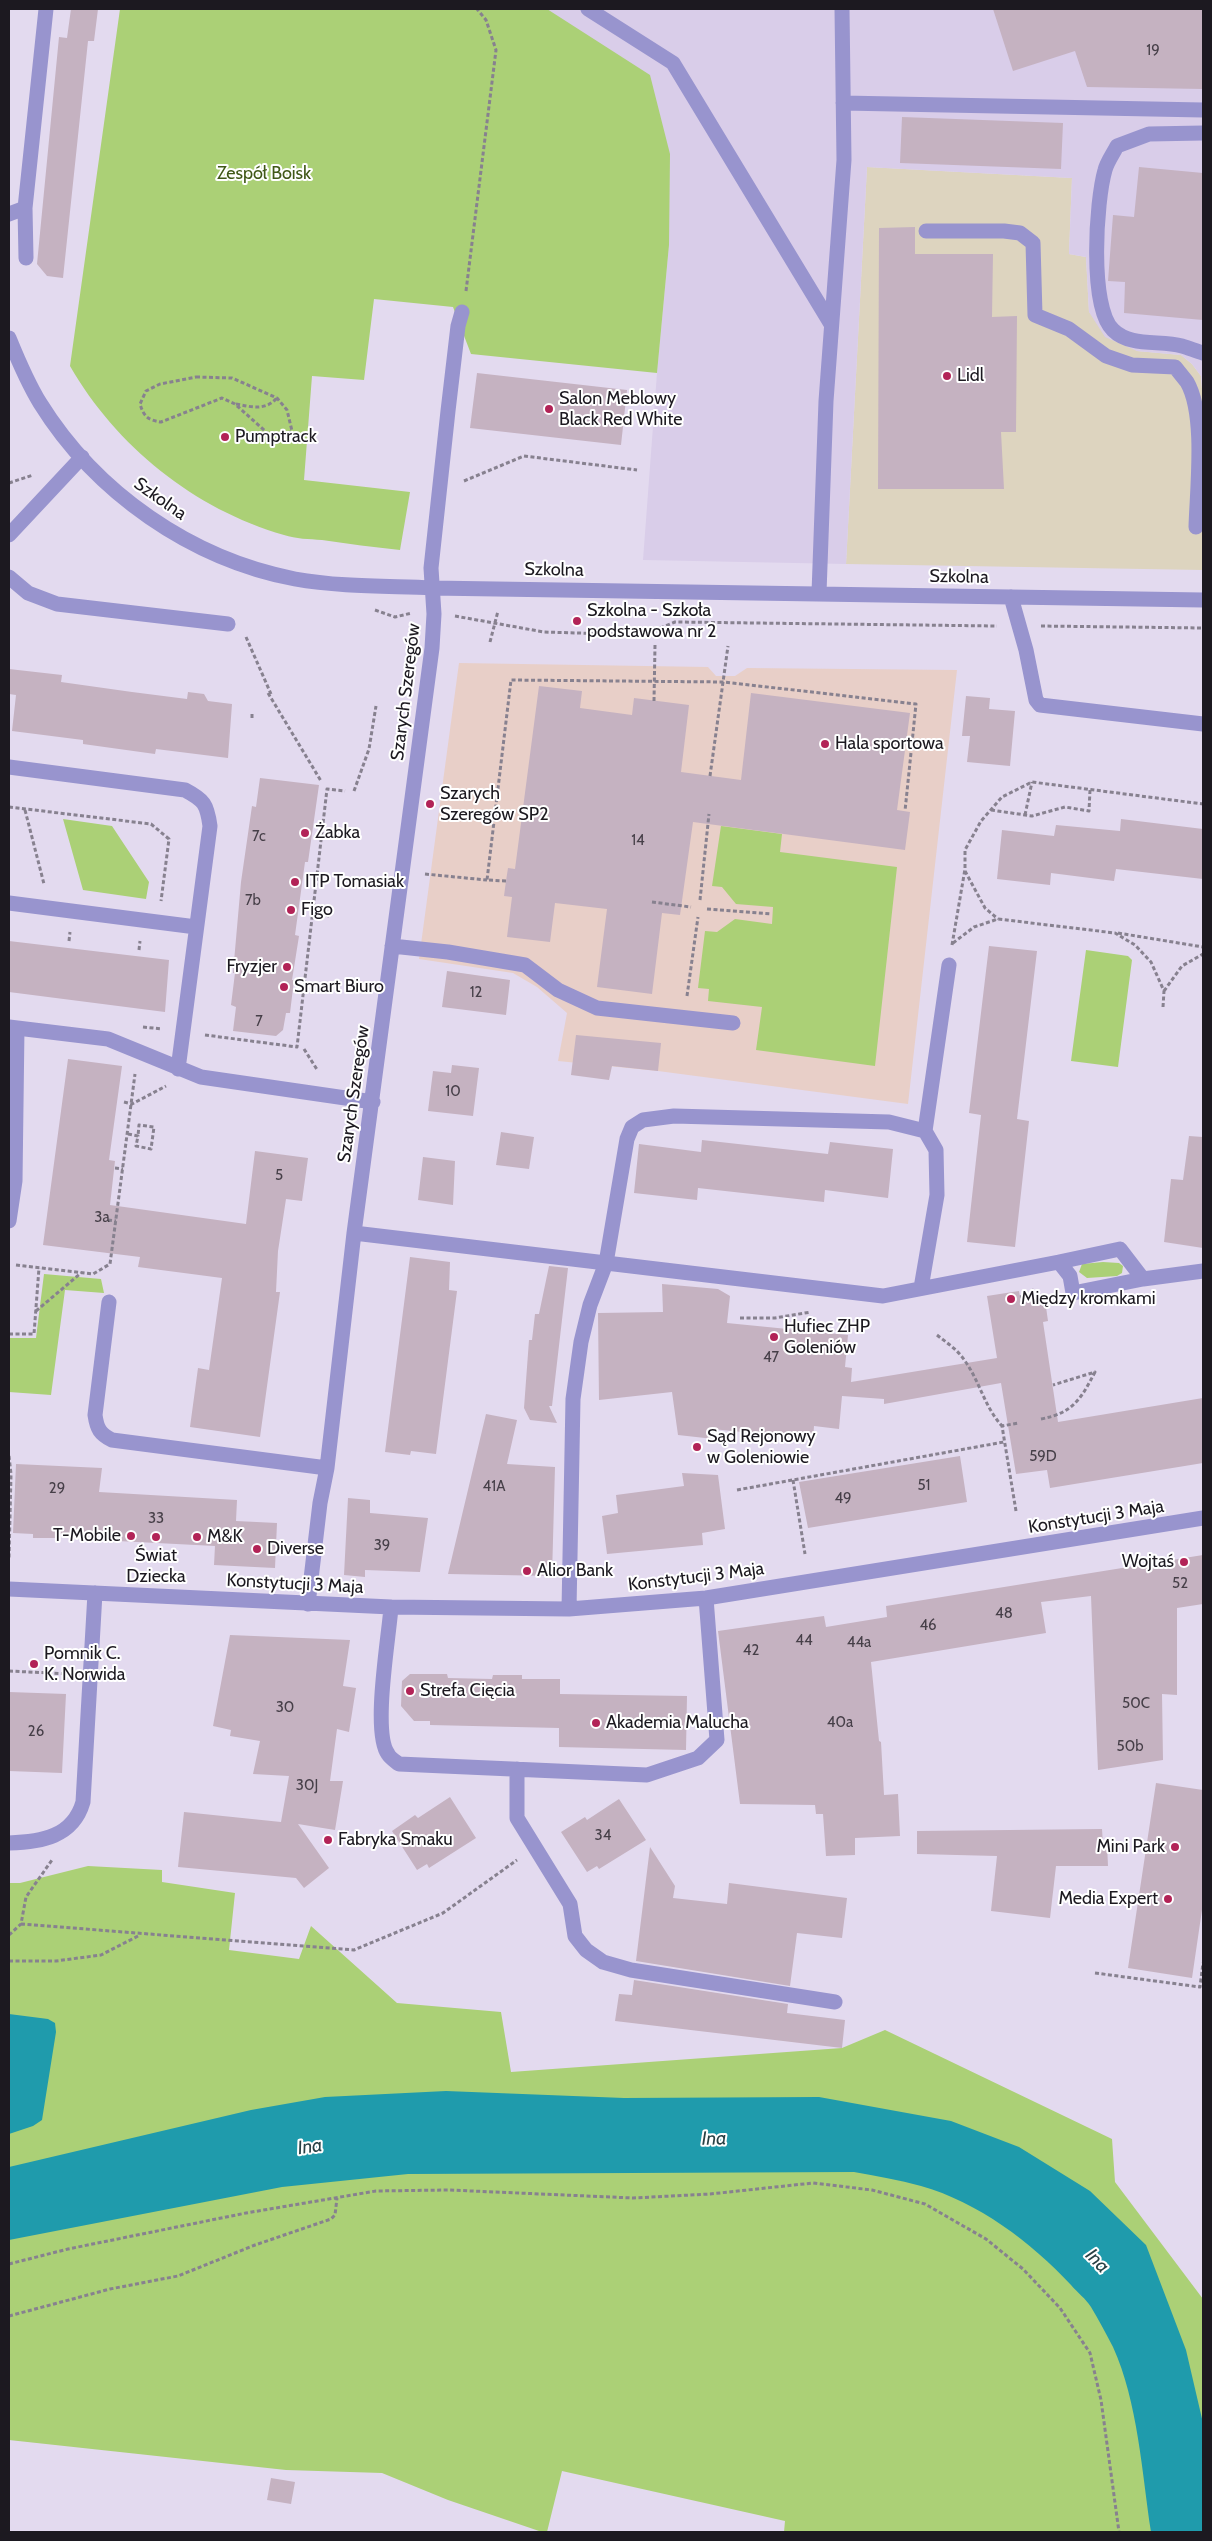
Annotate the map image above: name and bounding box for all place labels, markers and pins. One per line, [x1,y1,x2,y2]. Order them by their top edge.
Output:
place label: Lidl [957,365,984,387]
marker: Lidl [941,370,953,382]
place label: Salon Meblowy Black Red White [559,388,682,430]
marker: Salon Meblowy Black Red White [543,403,555,415]
place label: Pumptrack [235,426,317,448]
marker: Pumptrack [219,431,231,443]
place label: Szkolna - Szkoła podstawowa nr 2 [587,600,717,642]
marker: Szkolna - Szkoła podstawowa nr 2 [571,615,583,627]
place label: Hala sportowa [835,733,944,755]
marker: Hala sportowa [819,738,831,750]
place label: Szarych Szeregów SP2 [440,783,549,826]
marker: Szarych Szeregów SP2 [424,798,436,810]
place label: Żabka [315,822,360,844]
marker: Żabka [299,827,311,839]
place label: ITP Tomasiak [305,871,404,893]
marker: ITP Tomasiak [289,876,301,888]
place label: Figo [301,899,333,921]
marker: Figo [285,904,297,916]
place label: Fryzjer [226,956,277,978]
marker: Fryzjer [281,961,293,973]
place label: Smart Biuro [294,976,384,998]
marker: Smart Biuro [278,981,290,993]
place label: Między kromkami [1021,1288,1155,1310]
marker: Między kromkami [1005,1293,1017,1305]
place label: Hufiec ZHP Goleniów [784,1316,870,1358]
marker: Hufiec ZHP Goleniów [768,1331,780,1343]
place label: Sąd Rejonowy w Goleniowie [707,1426,816,1468]
marker: Sąd Rejonowy w Goleniowie [691,1441,703,1453]
place label: T-Mobile [53,1525,121,1547]
place label: M&K [207,1526,243,1548]
marker: T-Mobile [125,1530,137,1542]
marker: Świat Dziecka [150,1531,162,1543]
marker: M&K [191,1531,203,1543]
place label: Diverse [267,1538,324,1560]
marker: Diverse [251,1543,263,1555]
place label: Świat Dziecka [126,1545,186,1588]
place label: Wojtaś [1122,1551,1174,1573]
marker: Wojtaś [1178,1556,1190,1568]
place label: Alior Bank [537,1560,613,1582]
marker: Alior Bank [521,1565,533,1577]
place label: Pomnik C. K. Norwida [44,1643,125,1686]
marker: Pomnik C. K. Norwida [28,1658,40,1670]
place label: Strefa Cięcia [420,1680,515,1702]
marker: Strefa Cięcia [404,1685,416,1697]
place label: Akademia Malucha [606,1712,749,1734]
marker: Akademia Malucha [590,1717,602,1729]
place label: Fabryka Smaku [338,1829,453,1851]
marker: Fabryka Smaku [322,1834,334,1846]
place label: Mini Park [1096,1836,1165,1858]
marker: Mini Park [1169,1841,1181,1853]
place label: Media Expert [1058,1888,1158,1910]
marker: Media Expert [1162,1893,1174,1905]

